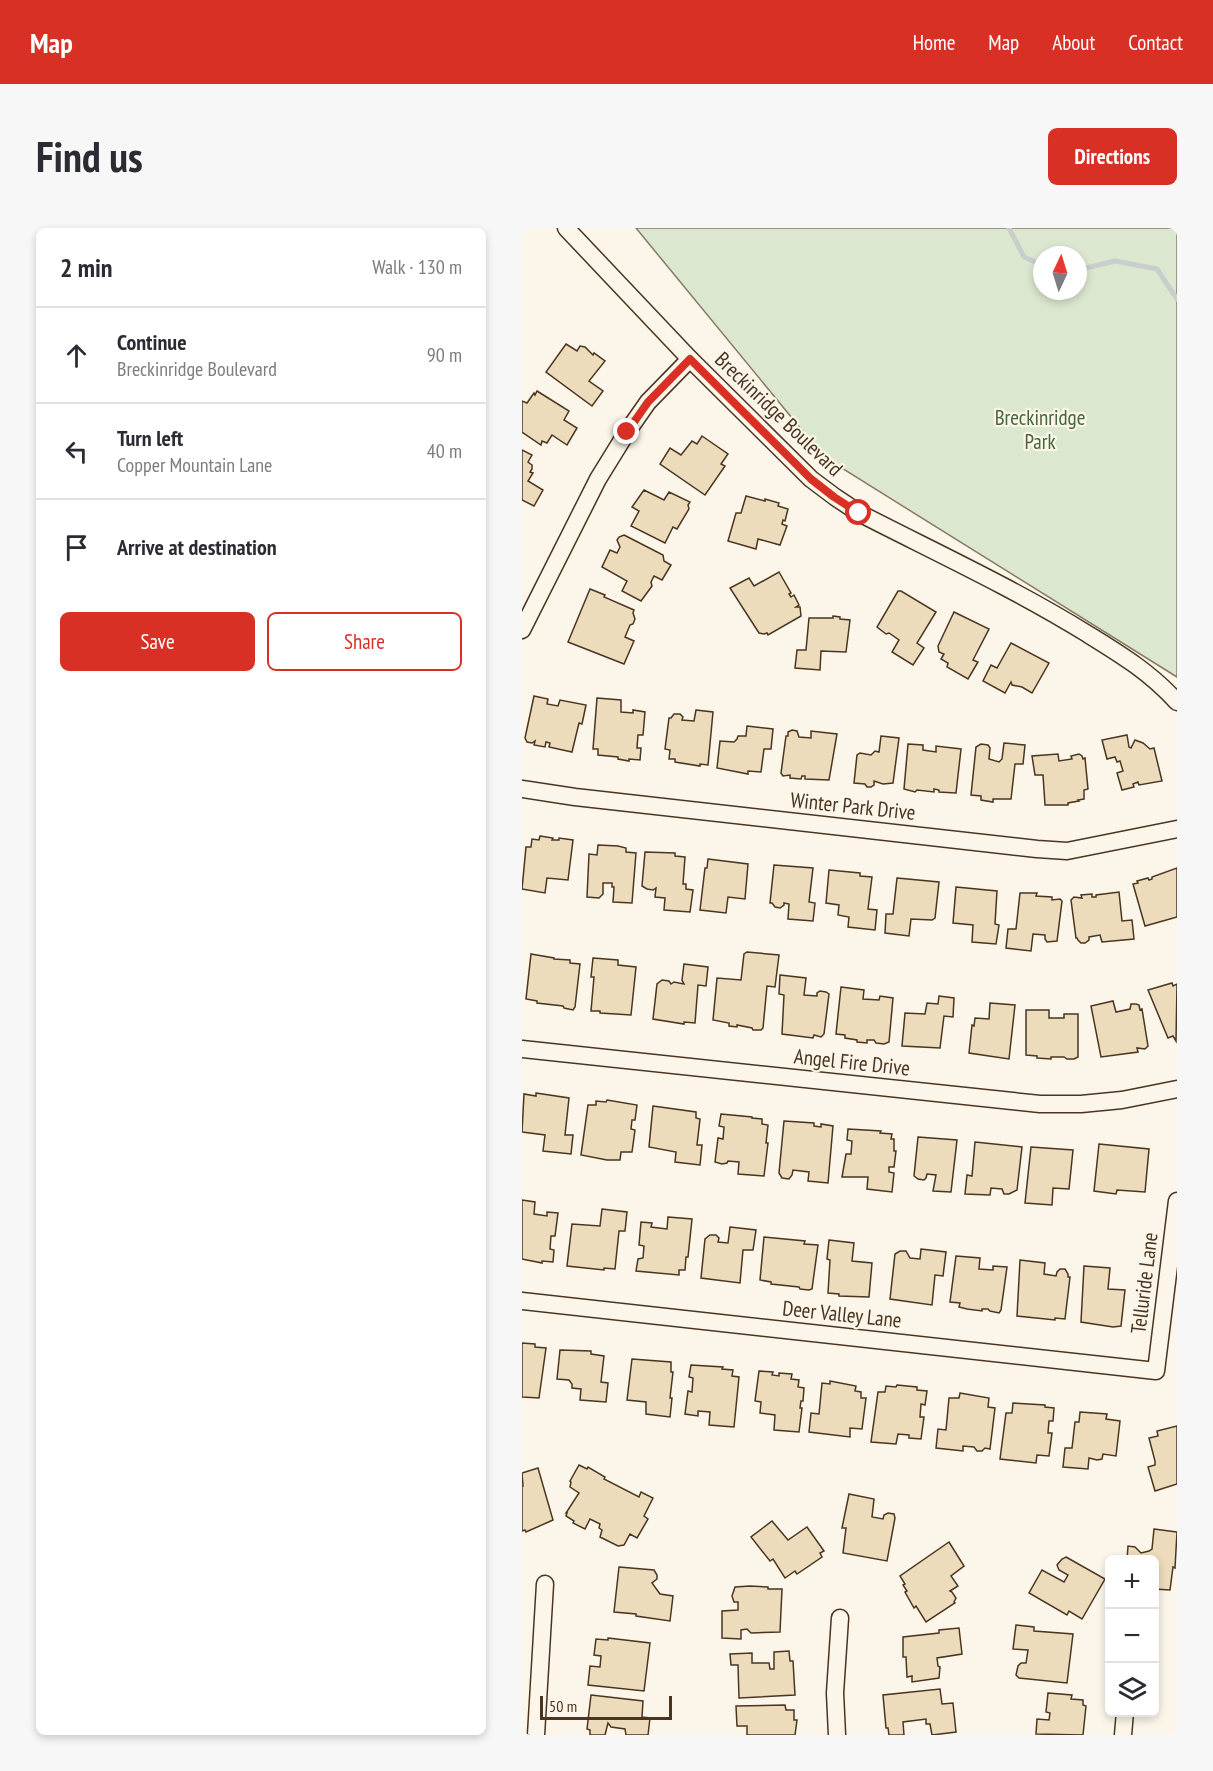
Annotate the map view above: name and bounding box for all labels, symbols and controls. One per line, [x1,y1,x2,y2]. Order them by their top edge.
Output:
text: Map [30,24,73,61]
text: Home [913,29,955,56]
text: Map [988,29,1019,56]
text: About [1052,29,1095,56]
text: Contact [1128,29,1183,56]
button: Directions [1048,128,1177,185]
text: Find us [36,129,143,184]
north arrow [1033,246,1087,300]
text: 2 min [60,251,113,284]
text: Walk · 130 m [372,254,462,280]
text: Continue [117,328,187,356]
icon: ahead [60,339,93,372]
text: 90 m [427,342,462,368]
street label: Breckinridge Boulevard [709,346,849,482]
text: Breckinridge Boulevard [117,356,277,382]
park label: Breckinridge Park [995,404,1085,455]
route end [613,418,639,444]
text: Turn left [117,424,183,452]
icon: left [60,435,93,468]
text: 40 m [427,438,462,464]
text: Copper Mountain Lane [117,452,272,478]
route start [845,499,871,525]
icon: arrive [60,531,93,564]
text: Arrive at destination [117,533,277,561]
button: Save [60,612,255,671]
button: Share [267,612,462,671]
street label: Winter Park Drive [789,786,917,826]
street label: Angel Fire Drive [793,1042,911,1082]
street label: Telluride Lane [1124,1231,1164,1335]
street label: Deer Valley Lane [781,1294,903,1334]
map controls [1105,1555,1159,1717]
button: + [1105,1555,1159,1609]
button: − [1105,1609,1159,1663]
button: layers [1105,1663,1159,1717]
scale bar [540,1693,672,1720]
text: 50 m [549,1696,577,1716]

